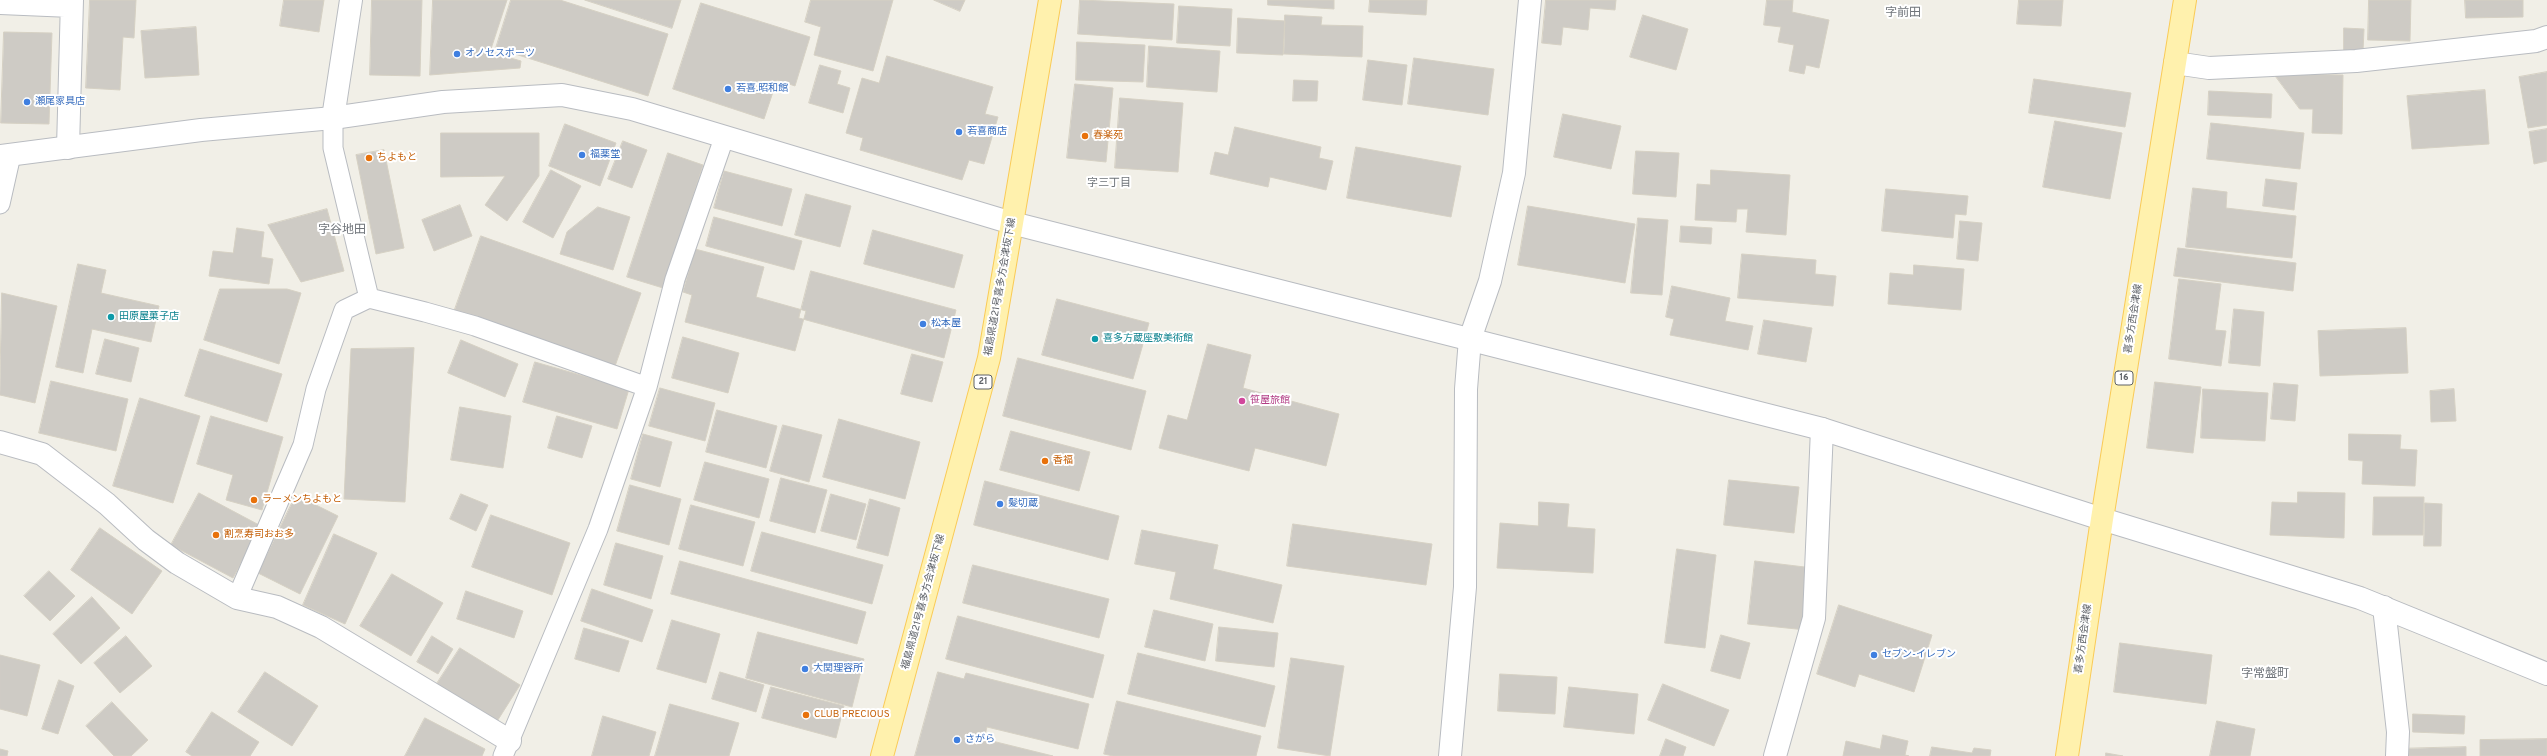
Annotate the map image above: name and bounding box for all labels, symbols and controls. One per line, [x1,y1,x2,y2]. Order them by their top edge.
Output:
district label: 字前田 [1885,7,1921,21]
place label: オノセスポーツ [465,48,535,60]
marker: オノセスポーツ [452,49,462,59]
place label: 若喜.昭和館 [736,83,788,95]
marker: 若喜.昭和館 [723,84,733,94]
place label: 瀬尾家具店 [35,96,85,108]
marker: 瀬尾家具店 [22,97,32,107]
place label: 若喜商店 [967,126,1007,138]
marker: 若喜商店 [954,127,964,137]
place label: 春楽苑 [1093,130,1123,142]
marker: 春楽苑 [1080,131,1090,141]
place label: 福薬堂 [590,149,620,161]
marker: 福薬堂 [577,150,587,160]
place label: ちよもと [377,152,417,164]
marker: ちよもと [364,153,374,163]
district label: 字三丁目 [1087,177,1131,191]
street label: 福島県道21号喜多方会津坂下線 [983,217,1019,357]
district label: 字谷地田 [318,224,366,238]
street label: 喜多方西会津線 [2123,283,2145,355]
place label: 田原屋菓子店 [119,311,179,323]
marker: 田原屋菓子店 [106,312,116,322]
place label: 松本屋 [931,318,961,330]
marker: 松本屋 [918,319,928,329]
place label: 喜多方蔵座敷美術館 [1103,333,1193,345]
marker: 喜多方蔵座敷美術館 [1090,334,1100,344]
road number: 16 [2115,371,2133,385]
road number: 21 [974,375,992,389]
place label: 笹屋旅館 [1250,395,1290,407]
marker: 笹屋旅館 [1237,396,1247,406]
place label: 香福 [1053,455,1073,467]
marker: 香福 [1040,456,1050,466]
place label: ラーメンちよもと [262,494,342,506]
marker: ラーメンちよもと [249,495,259,505]
place label: 髪切蔵 [1008,498,1038,510]
marker: 髪切蔵 [995,499,1005,509]
place label: 割烹寿司おお多 [224,529,294,541]
marker: 割烹寿司おお多 [211,530,221,540]
street label: 福島県道21号喜多方会津坂下線 [900,533,948,671]
street label: 喜多方西会津線 [2073,604,2095,674]
place label: セブン-イレブン [1882,649,1956,661]
marker: セブン-イレブン [1869,650,1879,660]
place label: 大関理容所 [813,663,863,675]
marker: 大関理容所 [800,664,810,674]
district label: 字常盤町 [2241,668,2289,682]
place label: CLUB PRECIOUS [814,709,890,721]
marker: CLUB PRECIOUS [801,710,811,720]
place label: さがら [965,734,995,746]
marker: さがら [952,735,962,745]

